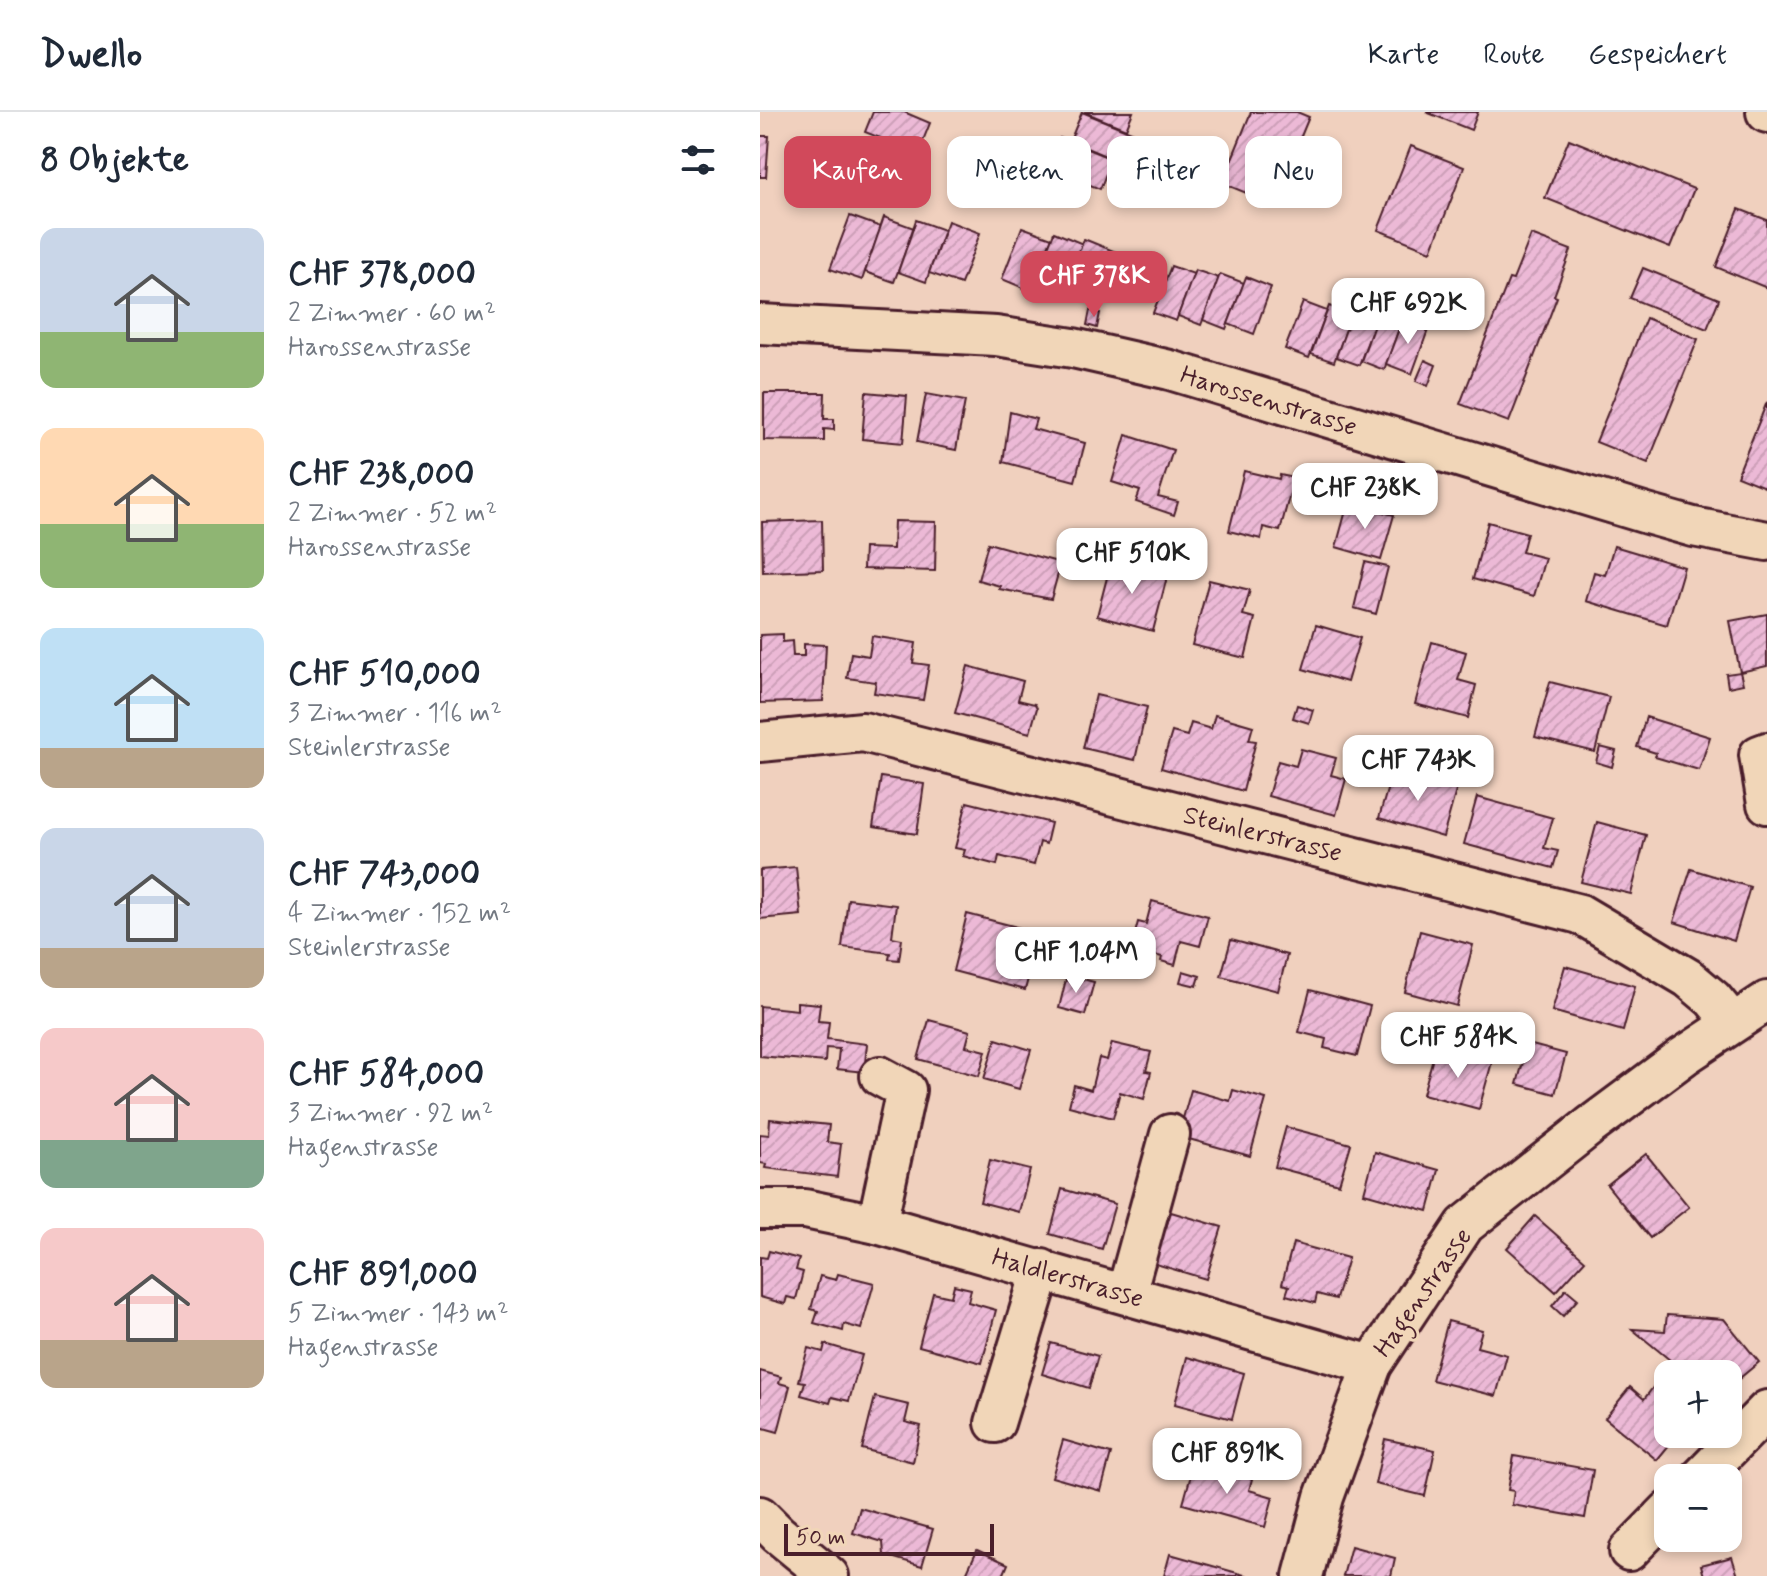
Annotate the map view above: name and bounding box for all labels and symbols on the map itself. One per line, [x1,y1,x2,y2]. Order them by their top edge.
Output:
pin: CHF 378K [1011,251,1177,319]
pin: CHF 692K [1325,278,1491,346]
street label: Harossenstrasse [1176,359,1361,445]
pin: CHF 238K [1282,463,1448,531]
pin: CHF 510K [1049,528,1215,596]
pin: CHF 743K [1335,735,1501,803]
street label: Steinlerstrasse [1180,799,1345,871]
pin: CHF 1.04M [984,927,1168,995]
pin: CHF 584K [1375,1012,1541,1080]
street label: Hagenstrasse [1367,1222,1483,1366]
street label: Haldlerstrasse [988,1241,1147,1317]
pin: CHF 891K [1144,1428,1310,1496]
scale bar [784,1520,994,1556]

